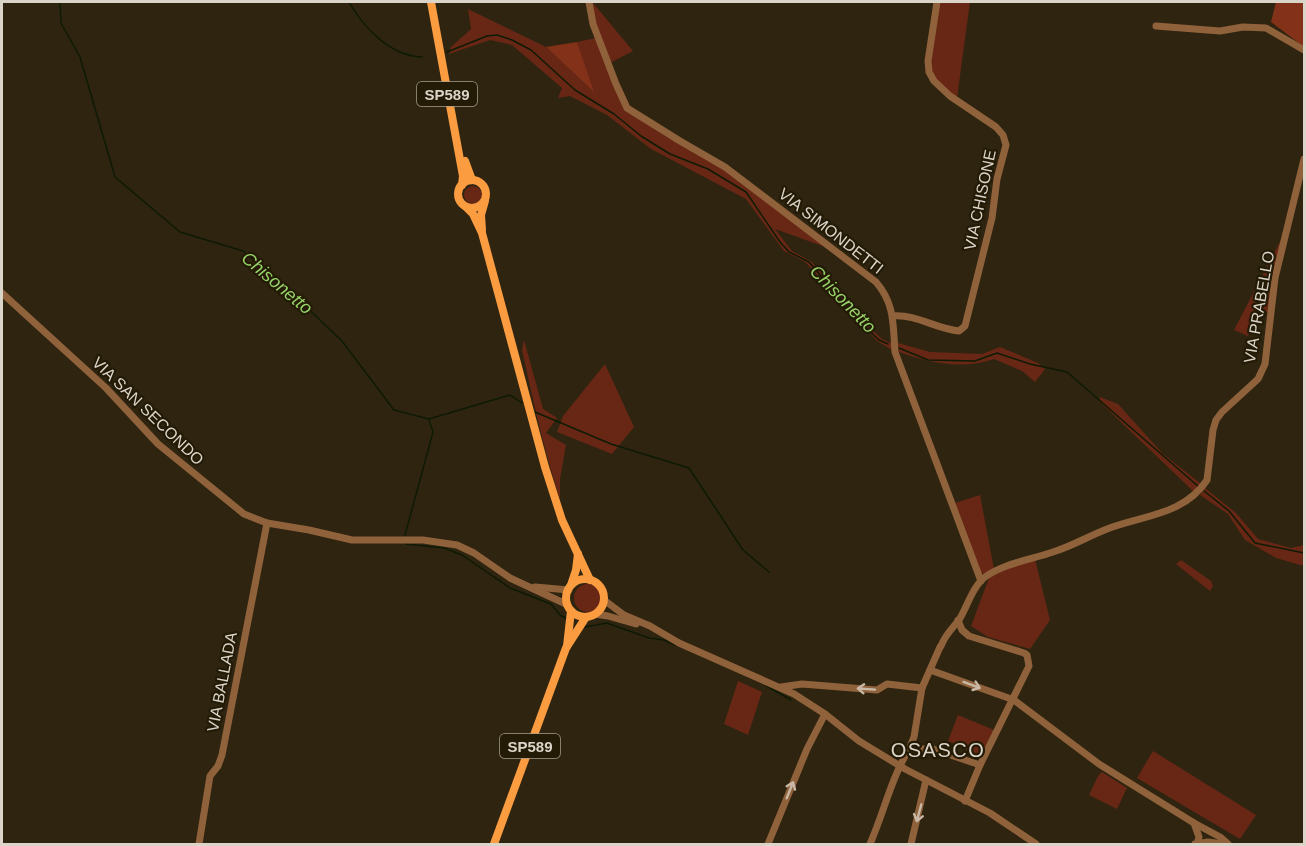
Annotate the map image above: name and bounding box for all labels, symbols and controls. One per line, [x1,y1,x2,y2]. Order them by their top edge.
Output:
road number: SP589 [417,82,477,106]
street label: VIA CHISONE [961,148,999,252]
street label: VIA SIMONDETTI [775,185,887,277]
water label: Chisonetto [238,248,316,318]
street label: VIA PRABELLO [1241,249,1277,365]
water label: Chisonetto [806,261,880,337]
street label: VIA SAN SECONDO [89,354,207,468]
street label: VIA BALLADA [204,630,240,733]
one-way arrow [962,680,980,691]
one-way arrow [856,684,876,695]
road number: SP589 [500,734,560,758]
district label: OSASCO [891,739,985,761]
one-way arrow [785,782,796,800]
one-way arrow [913,803,925,822]

